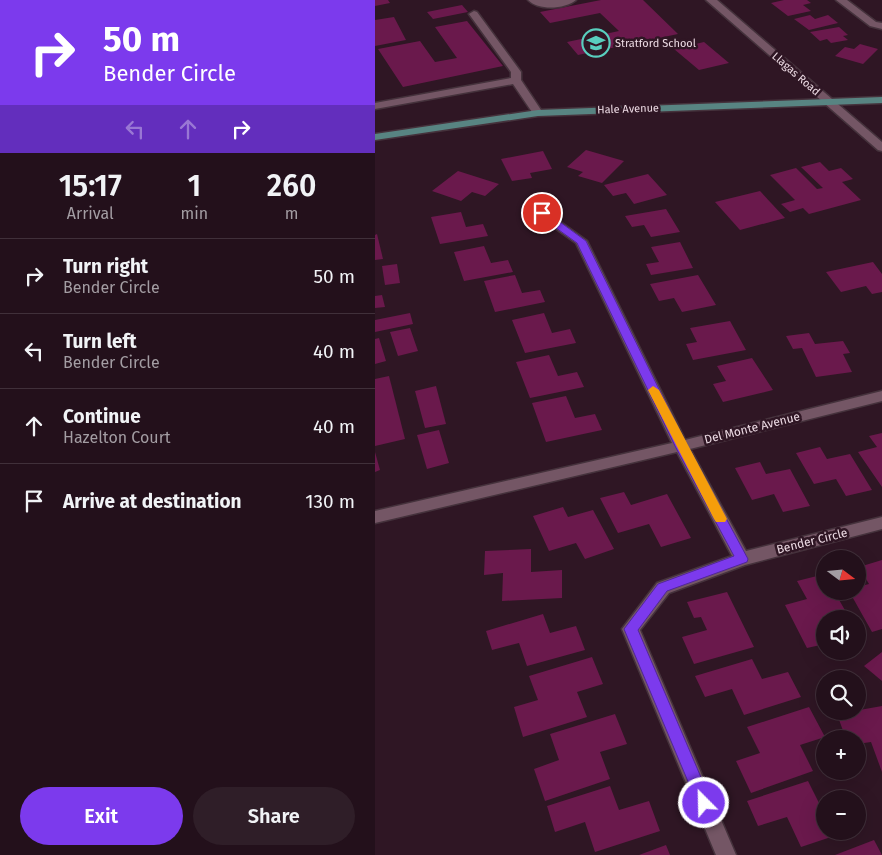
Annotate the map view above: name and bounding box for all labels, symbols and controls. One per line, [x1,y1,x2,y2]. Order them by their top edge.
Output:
text: 50 m [103,18,180,60]
icon: right [20,20,85,85]
school or university icon: Stratford School [581,28,611,58]
place label: Stratford School [615,37,696,50]
street label: Llagas Road [769,50,823,98]
text: Bender Circle [103,60,236,87]
street label: Hale Avenue [597,101,659,117]
icon: left [121,115,149,143]
icon: ahead [174,115,202,143]
icon: right [227,115,255,143]
text: 15:17 [59,168,122,204]
text: 1 [188,168,201,204]
text: 260 [267,168,316,204]
pin [521,192,563,234]
icon: arrive [528,199,556,227]
text: Arrival [67,204,114,223]
text: min [181,204,208,223]
text: m [285,204,298,223]
text: Turn right [63,255,148,278]
icon: right [20,262,48,290]
text: 50 m [314,265,355,288]
text: Bender Circle [63,278,160,297]
text: Turn left [63,330,137,353]
icon: left [20,337,48,365]
text: 40 m [313,340,355,363]
text: Bender Circle [63,353,160,372]
text: Continue [63,405,141,428]
street label: Del Monte Avenue [703,409,801,447]
icon: ahead [20,412,48,440]
text: 40 m [313,415,355,438]
text: Hazelton Court [63,428,171,447]
icon: arrive [20,487,48,515]
text: Arrive at destination [63,490,242,513]
text: 130 m [305,490,355,513]
street label: Bender Circle [775,525,849,557]
north arrow [816,550,866,600]
map controls [816,550,866,840]
button: sound [816,610,866,660]
button: search [816,670,866,720]
button: + [816,730,866,780]
position arrow [677,776,729,828]
button: Exit [20,787,183,845]
button: Share [193,787,355,845]
button: − [816,790,866,840]

